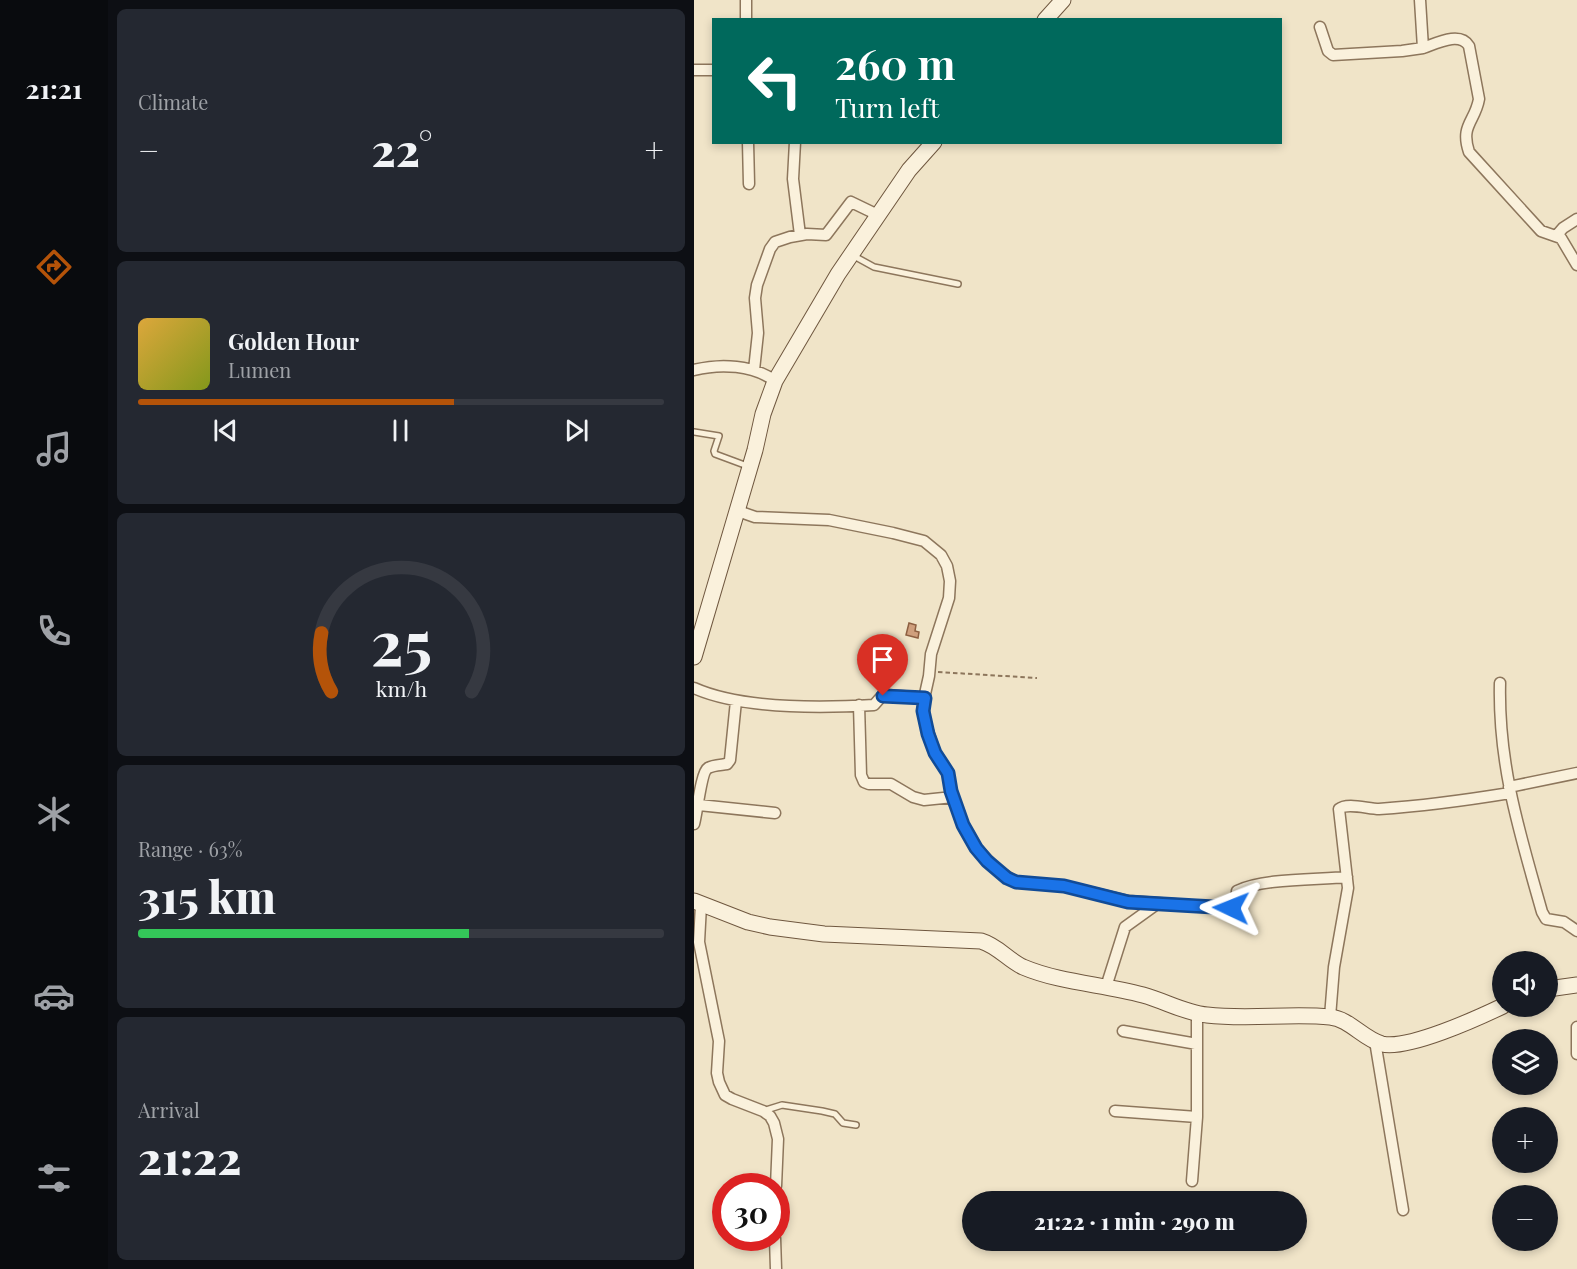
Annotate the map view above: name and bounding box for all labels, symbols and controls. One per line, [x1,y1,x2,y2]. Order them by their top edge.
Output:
text: 260 m [835,35,955,91]
icon: left [736,42,814,120]
text: 21:21 [26,70,82,106]
text: Climate [138,88,208,115]
text: Turn left [835,89,939,125]
text: 22° [372,118,432,178]
text: − [138,127,159,171]
text: + [645,127,664,171]
icon: directions [33,246,75,288]
text: Golden Hour [228,326,359,356]
text: Lumen [228,356,291,383]
icon: previous [209,414,242,447]
icon: pause [384,414,417,447]
icon: next [560,414,593,447]
icon: music [33,428,75,470]
text: 25 [370,598,432,682]
icon: phone [33,610,75,652]
pin [857,634,908,696]
icon: arrive [866,643,899,676]
text: km/h [375,674,427,702]
icon: climate [33,793,75,835]
text: Range · 63% [138,835,243,862]
text: 315 km [138,865,276,925]
position arrow [1199,876,1263,940]
map controls [1492,951,1558,1251]
button: sound [1492,951,1558,1017]
icon: car [33,975,75,1017]
button: layers [1492,1029,1558,1095]
text: Arrival [138,1096,200,1123]
button: + [1492,1107,1558,1173]
text: 21:22 [138,1126,242,1186]
icon: filters [33,1157,75,1199]
speed limit sign: 30 [712,1173,790,1251]
button: − [1492,1185,1558,1251]
text: 21:22 · 1 min · 290 m [1034,1206,1235,1236]

